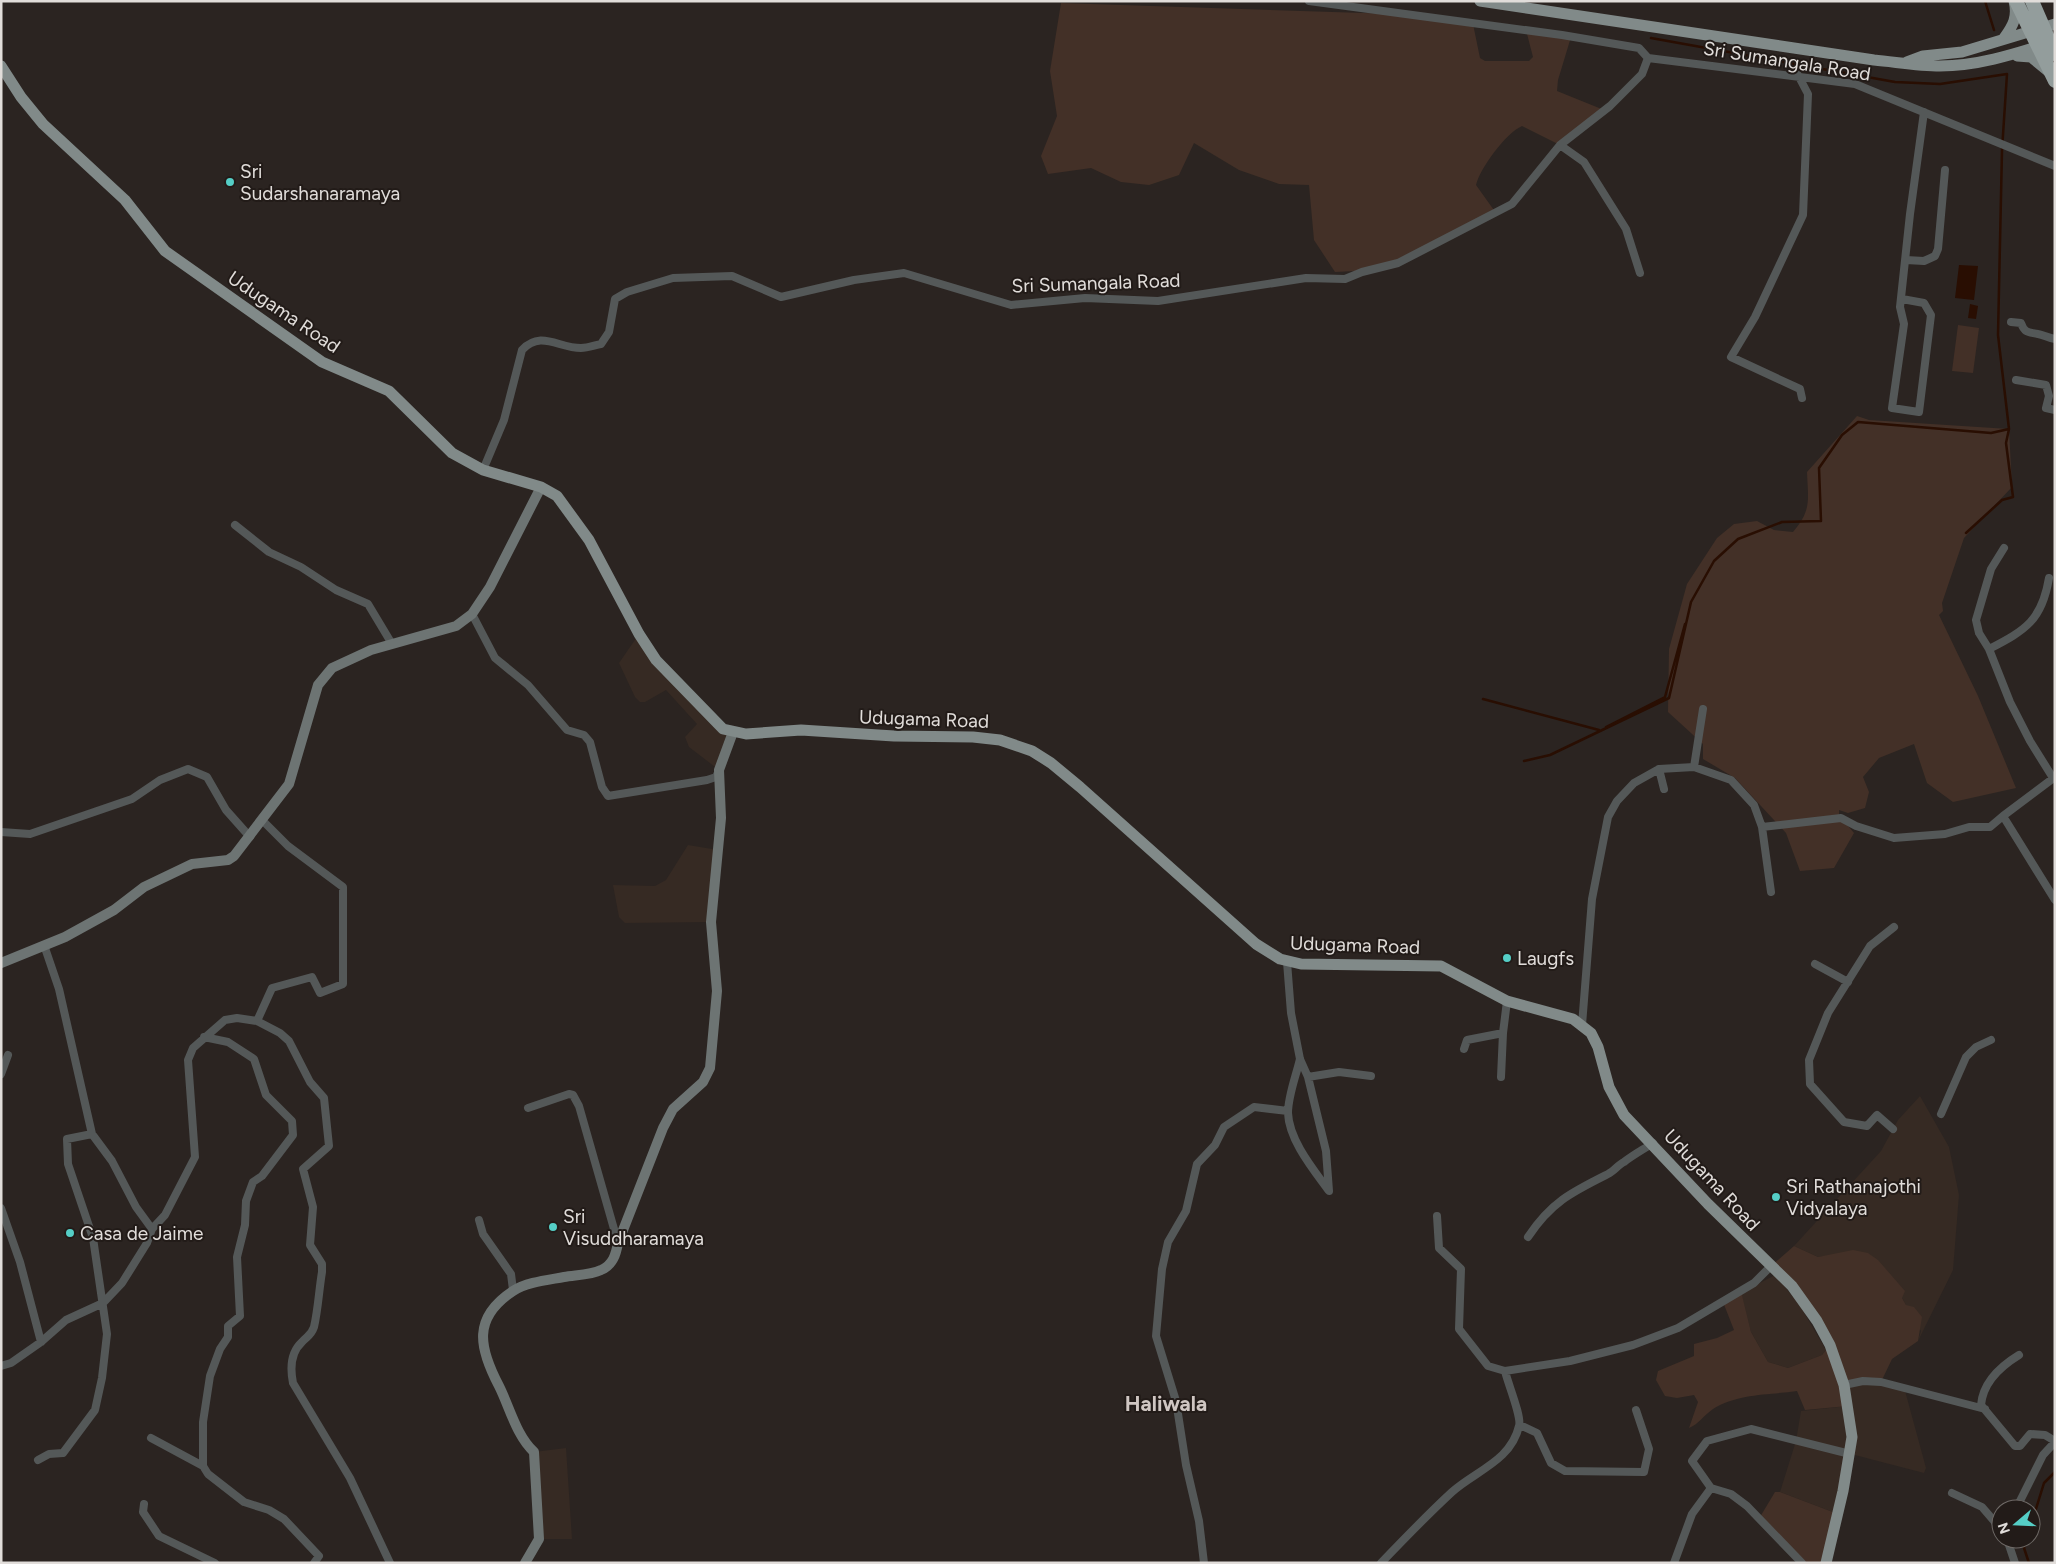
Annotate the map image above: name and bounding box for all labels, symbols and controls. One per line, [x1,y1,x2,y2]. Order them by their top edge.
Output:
street label: Sri Sumangala Road [1702,36,1872,86]
place label: Sri Sudarshanaramaya [240,160,400,205]
marker: Sri Sudarshanaramaya [224,176,236,188]
street label: Udugama Road [224,266,344,358]
street label: Sri Sumangala Road [1011,269,1181,297]
street label: Udugama Road [858,705,990,733]
street label: Udugama Road [1289,931,1421,959]
place label: Laugfs [1517,947,1574,970]
marker: Laugfs [1501,952,1513,964]
street label: Udugama Road [1659,1125,1765,1235]
place label: Sri Rathanajothi Vidyalaya [1786,1175,1921,1220]
marker: Sri Rathanajothi Vidyalaya [1770,1191,1782,1203]
place label: Sri Visuddharamaya [563,1205,704,1250]
marker: Sri Visuddharamaya [547,1221,559,1233]
place label: Casa de Jaime [80,1222,203,1245]
marker: Casa de Jaime [64,1227,76,1239]
district label: Haliwala [1125,1391,1207,1416]
north arrow [1991,1499,2041,1549]
text: N [1994,1520,2014,1536]

